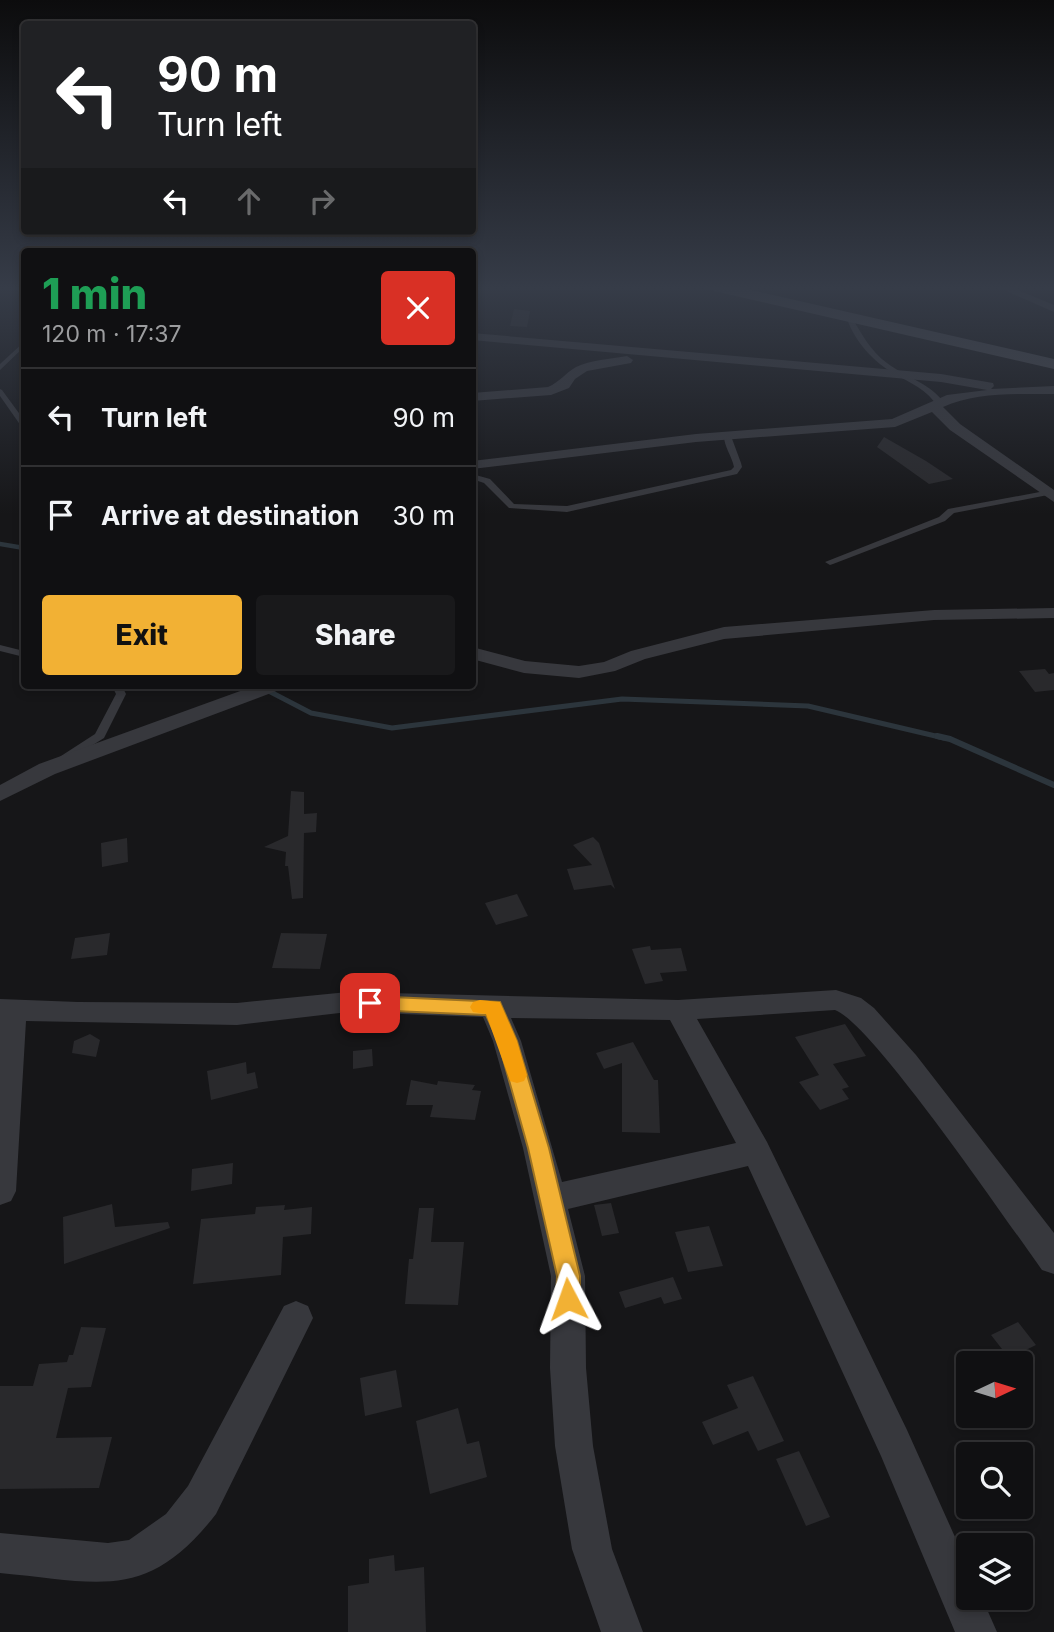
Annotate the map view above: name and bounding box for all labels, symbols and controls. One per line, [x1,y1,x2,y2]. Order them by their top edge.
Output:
text: 90 m [157,45,278,104]
icon: left [42,49,133,140]
text: Turn left [157,105,282,144]
icon: left [157,182,195,220]
icon: ahead [230,182,268,220]
icon: right [303,182,341,220]
text: 1 min [42,268,147,319]
button: close [381,271,455,345]
text: 120 m · 17:37 [42,320,182,348]
icon: left [42,398,80,436]
text: Turn left [101,402,207,433]
text: 90 m [392,402,455,433]
icon: arrive [42,496,80,534]
text: Arrive at destination [101,500,360,531]
text: 30 m [392,500,455,531]
button: Exit [42,595,242,675]
button: Share [256,595,455,675]
pin [340,973,400,1033]
icon: arrive [351,984,389,1022]
position arrow [531,1262,605,1336]
north arrow [956,1351,1032,1428]
map controls [956,1351,1033,1610]
button: search [956,1442,1033,1519]
button: layers [956,1533,1033,1610]

